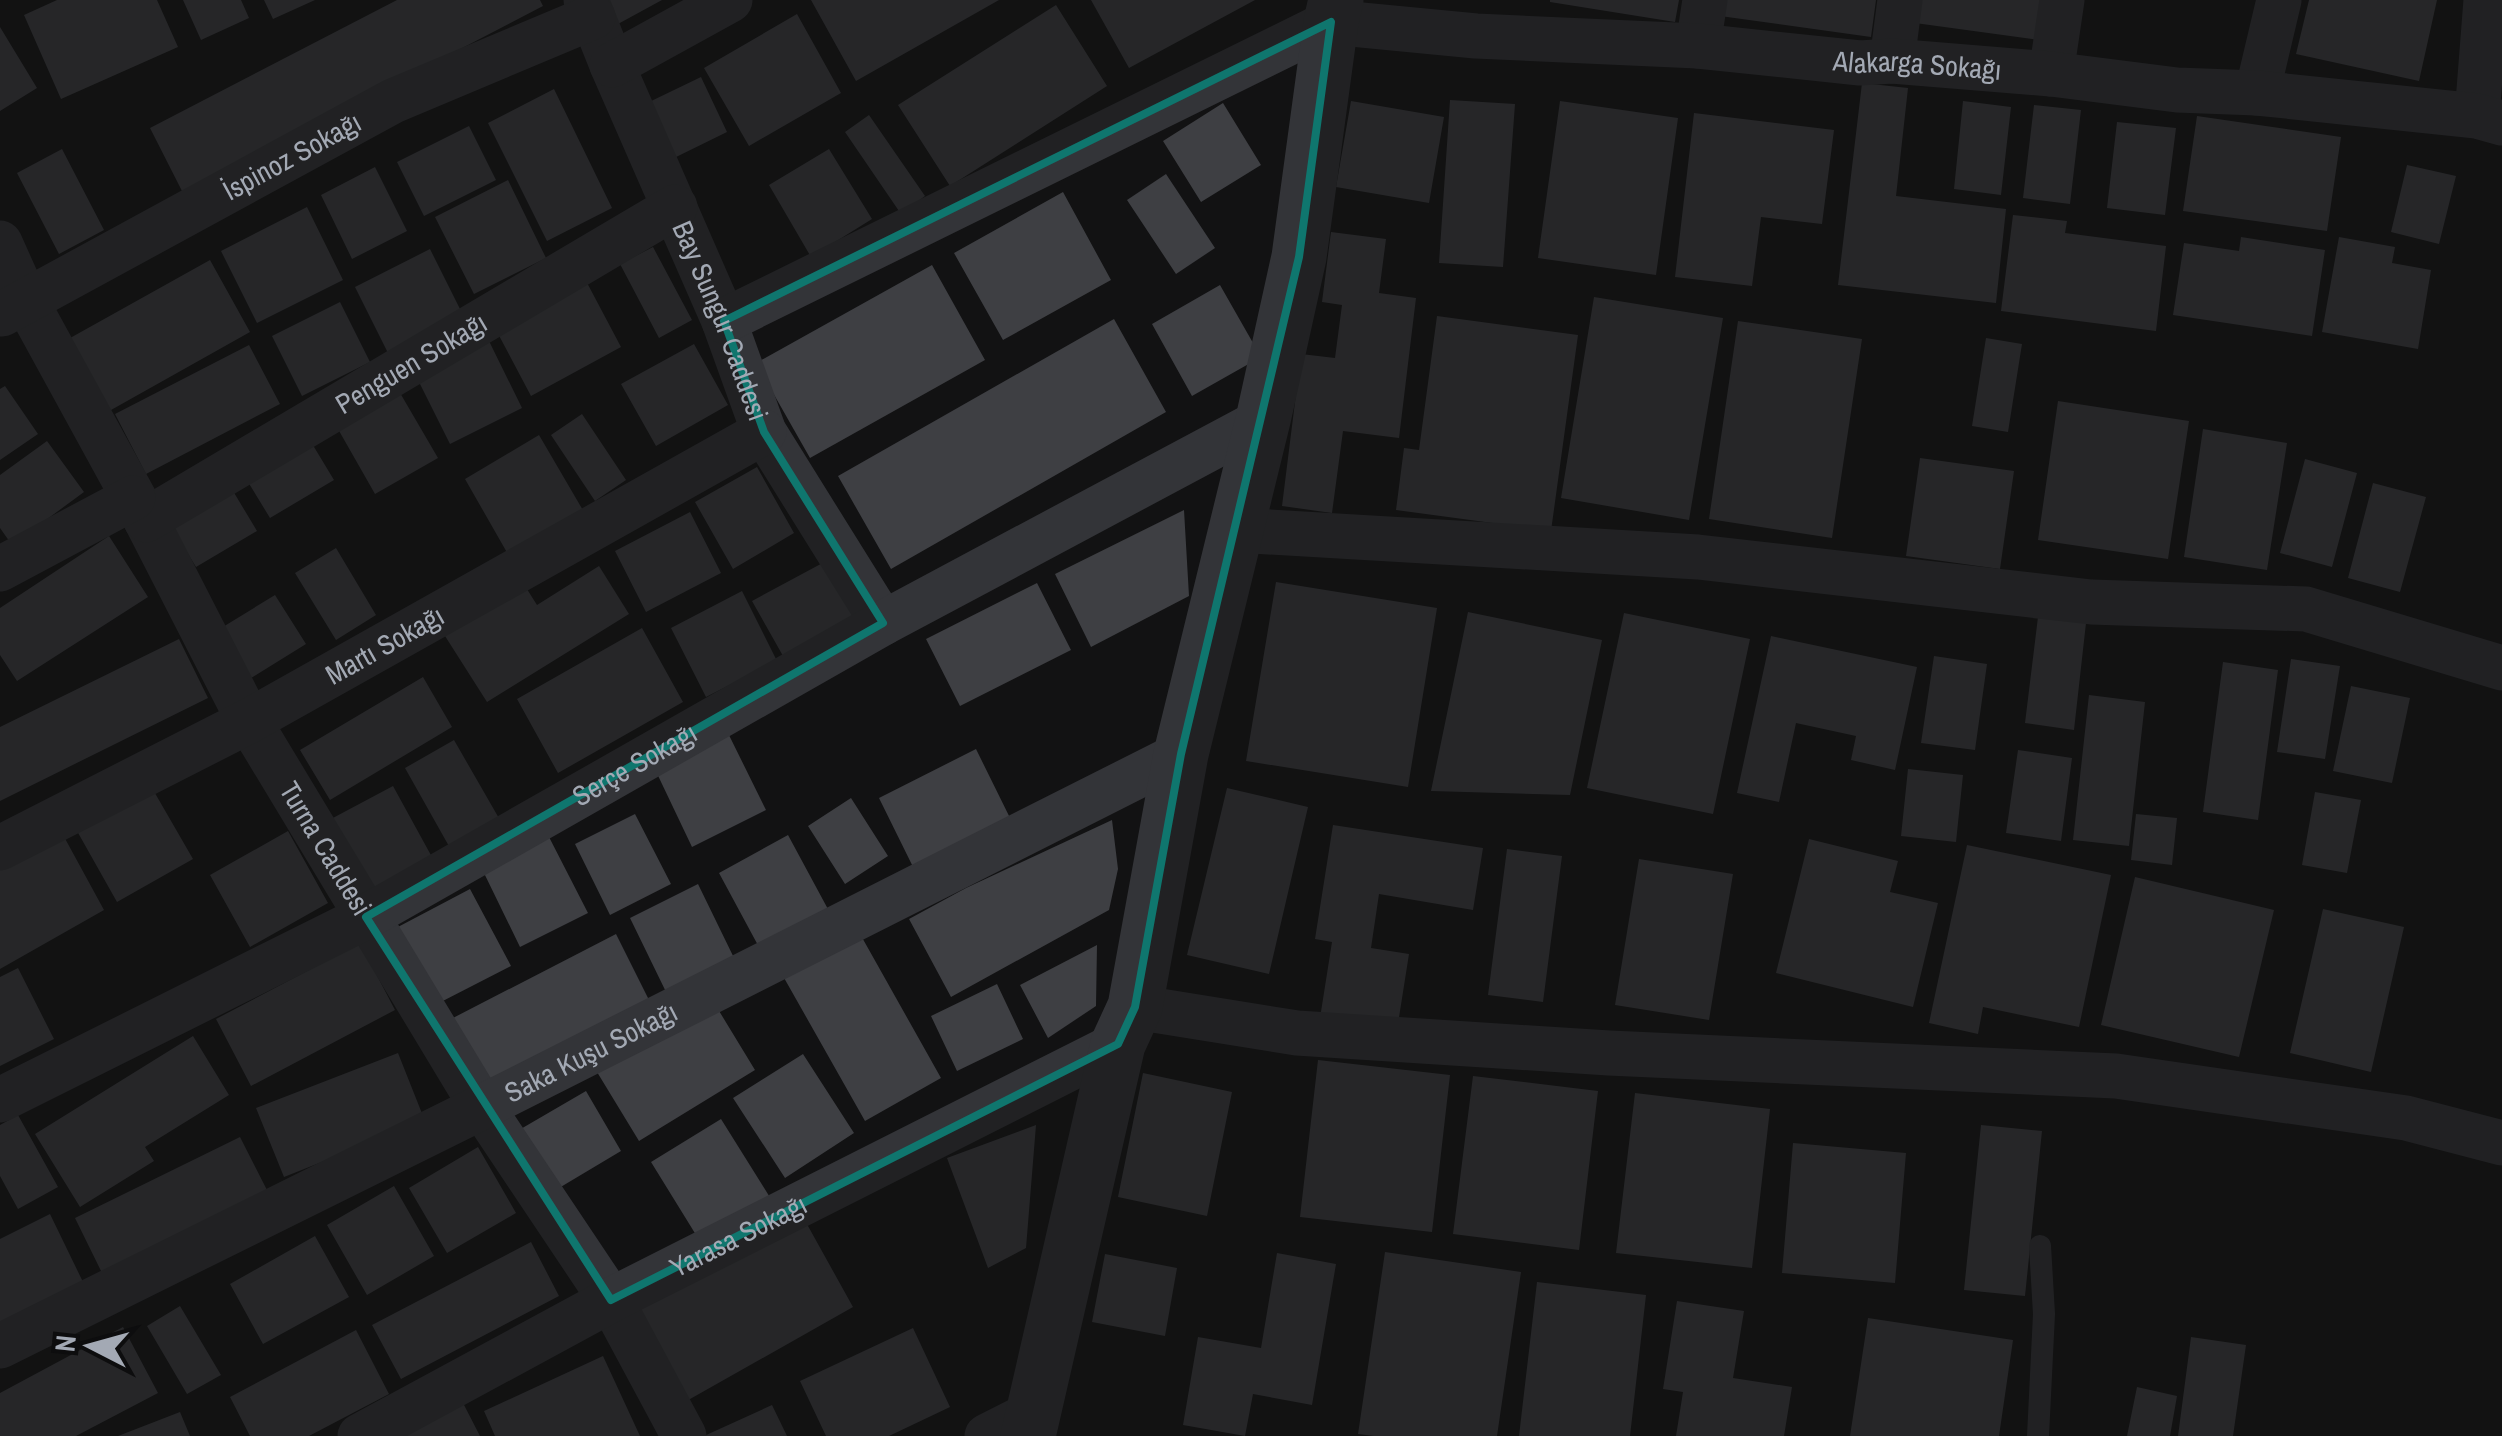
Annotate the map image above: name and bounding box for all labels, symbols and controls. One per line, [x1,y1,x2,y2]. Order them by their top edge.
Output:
street label: Alakarga Sokağı [1830,41,2003,89]
street label: İspinoz Sokağı [216,103,368,209]
street label: Bay Sungur Caddesi [664,215,777,426]
street label: Penguen Sokağı [328,304,494,423]
street label: Martı Sokağı [318,596,451,693]
street label: Serçe Sokağı [565,714,704,815]
street label: Turna Caddesi [271,774,381,922]
street label: Saka Kuşu Sokağı [498,992,684,1112]
street label: Yarasa Sokağı [663,1185,813,1286]
north arrow [40,1296,140,1396]
text: N [45,1333,85,1354]

